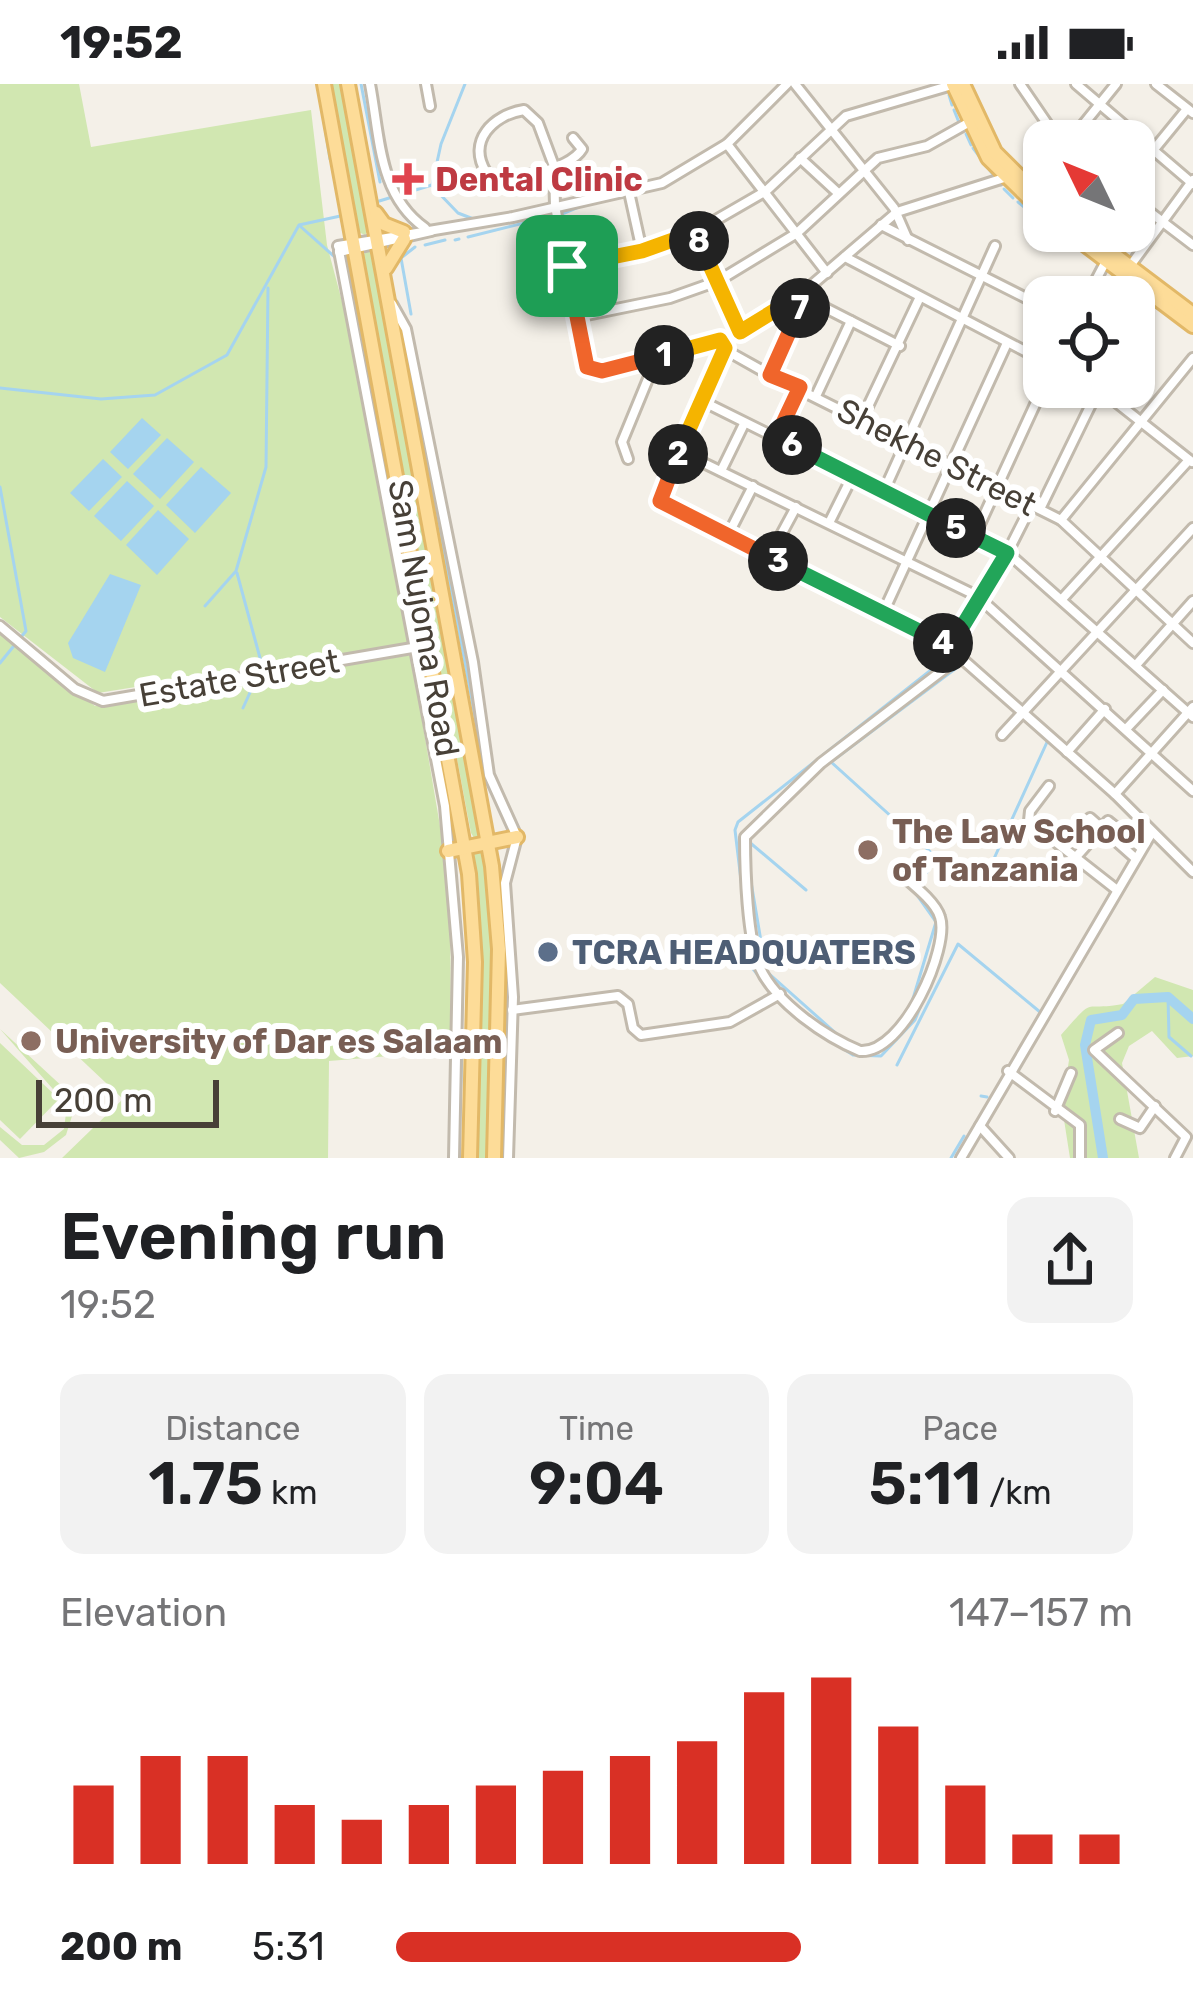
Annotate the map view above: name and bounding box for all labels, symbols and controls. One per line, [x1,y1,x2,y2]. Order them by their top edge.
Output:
text: 19:52 [60,16,183,69]
north arrow [1023,120,1155,252]
map controls [1023,120,1155,408]
place label: Dental Clinic [435,160,643,199]
marker: Dental Clinic [392,163,424,195]
pin: 8 [669,211,729,271]
pin [516,215,618,317]
text: 8 [688,221,710,260]
icon: arrive [534,233,600,299]
button: locate [1023,276,1155,408]
pin: 7 [770,278,830,338]
text: 7 [791,288,809,327]
pin: 1 [634,325,694,385]
text: 1 [656,335,672,374]
street label: Shekhe Street [831,390,1043,524]
pin: 6 [762,415,822,475]
pin: 2 [648,424,708,484]
text: 6 [781,425,803,464]
text: 2 [667,434,689,473]
street label: Sam Nujoma Road [380,477,468,759]
pin: 5 [926,498,986,558]
text: 5 [945,508,967,547]
pin: 3 [748,531,808,591]
text: 3 [767,541,789,580]
pin: 4 [913,613,973,673]
text: 4 [932,623,954,662]
street label: Estate Street [136,641,342,715]
place label: The Law School of Tanzania [892,812,1146,889]
marker: The Law School of Tanzania [855,837,881,863]
place label: TCRA HEADQUATERS [572,933,916,972]
marker: TCRA HEADQUATERS [535,939,561,965]
place label: University of Dar es Salaam [55,1022,502,1061]
marker: University of Dar es Salaam [18,1028,44,1054]
scale bar [36,1074,219,1127]
text: 200 m [54,1081,153,1120]
text: Evening run [60,1197,446,1276]
button: share [1007,1197,1133,1323]
text: 19:52 [60,1282,156,1328]
text: Distance [165,1409,301,1448]
text: Time [559,1409,634,1448]
text: Pace [922,1409,998,1448]
text: 1.75 [148,1448,263,1519]
text: 9:04 [529,1448,664,1519]
text: 5:11 [869,1448,981,1519]
text: km [263,1473,317,1512]
text: /km [981,1473,1052,1512]
text: Elevation [60,1590,227,1636]
text: 147–157 m [949,1590,1133,1636]
text: 200 m [60,1924,182,1970]
text: 5:31 [252,1924,325,1970]

